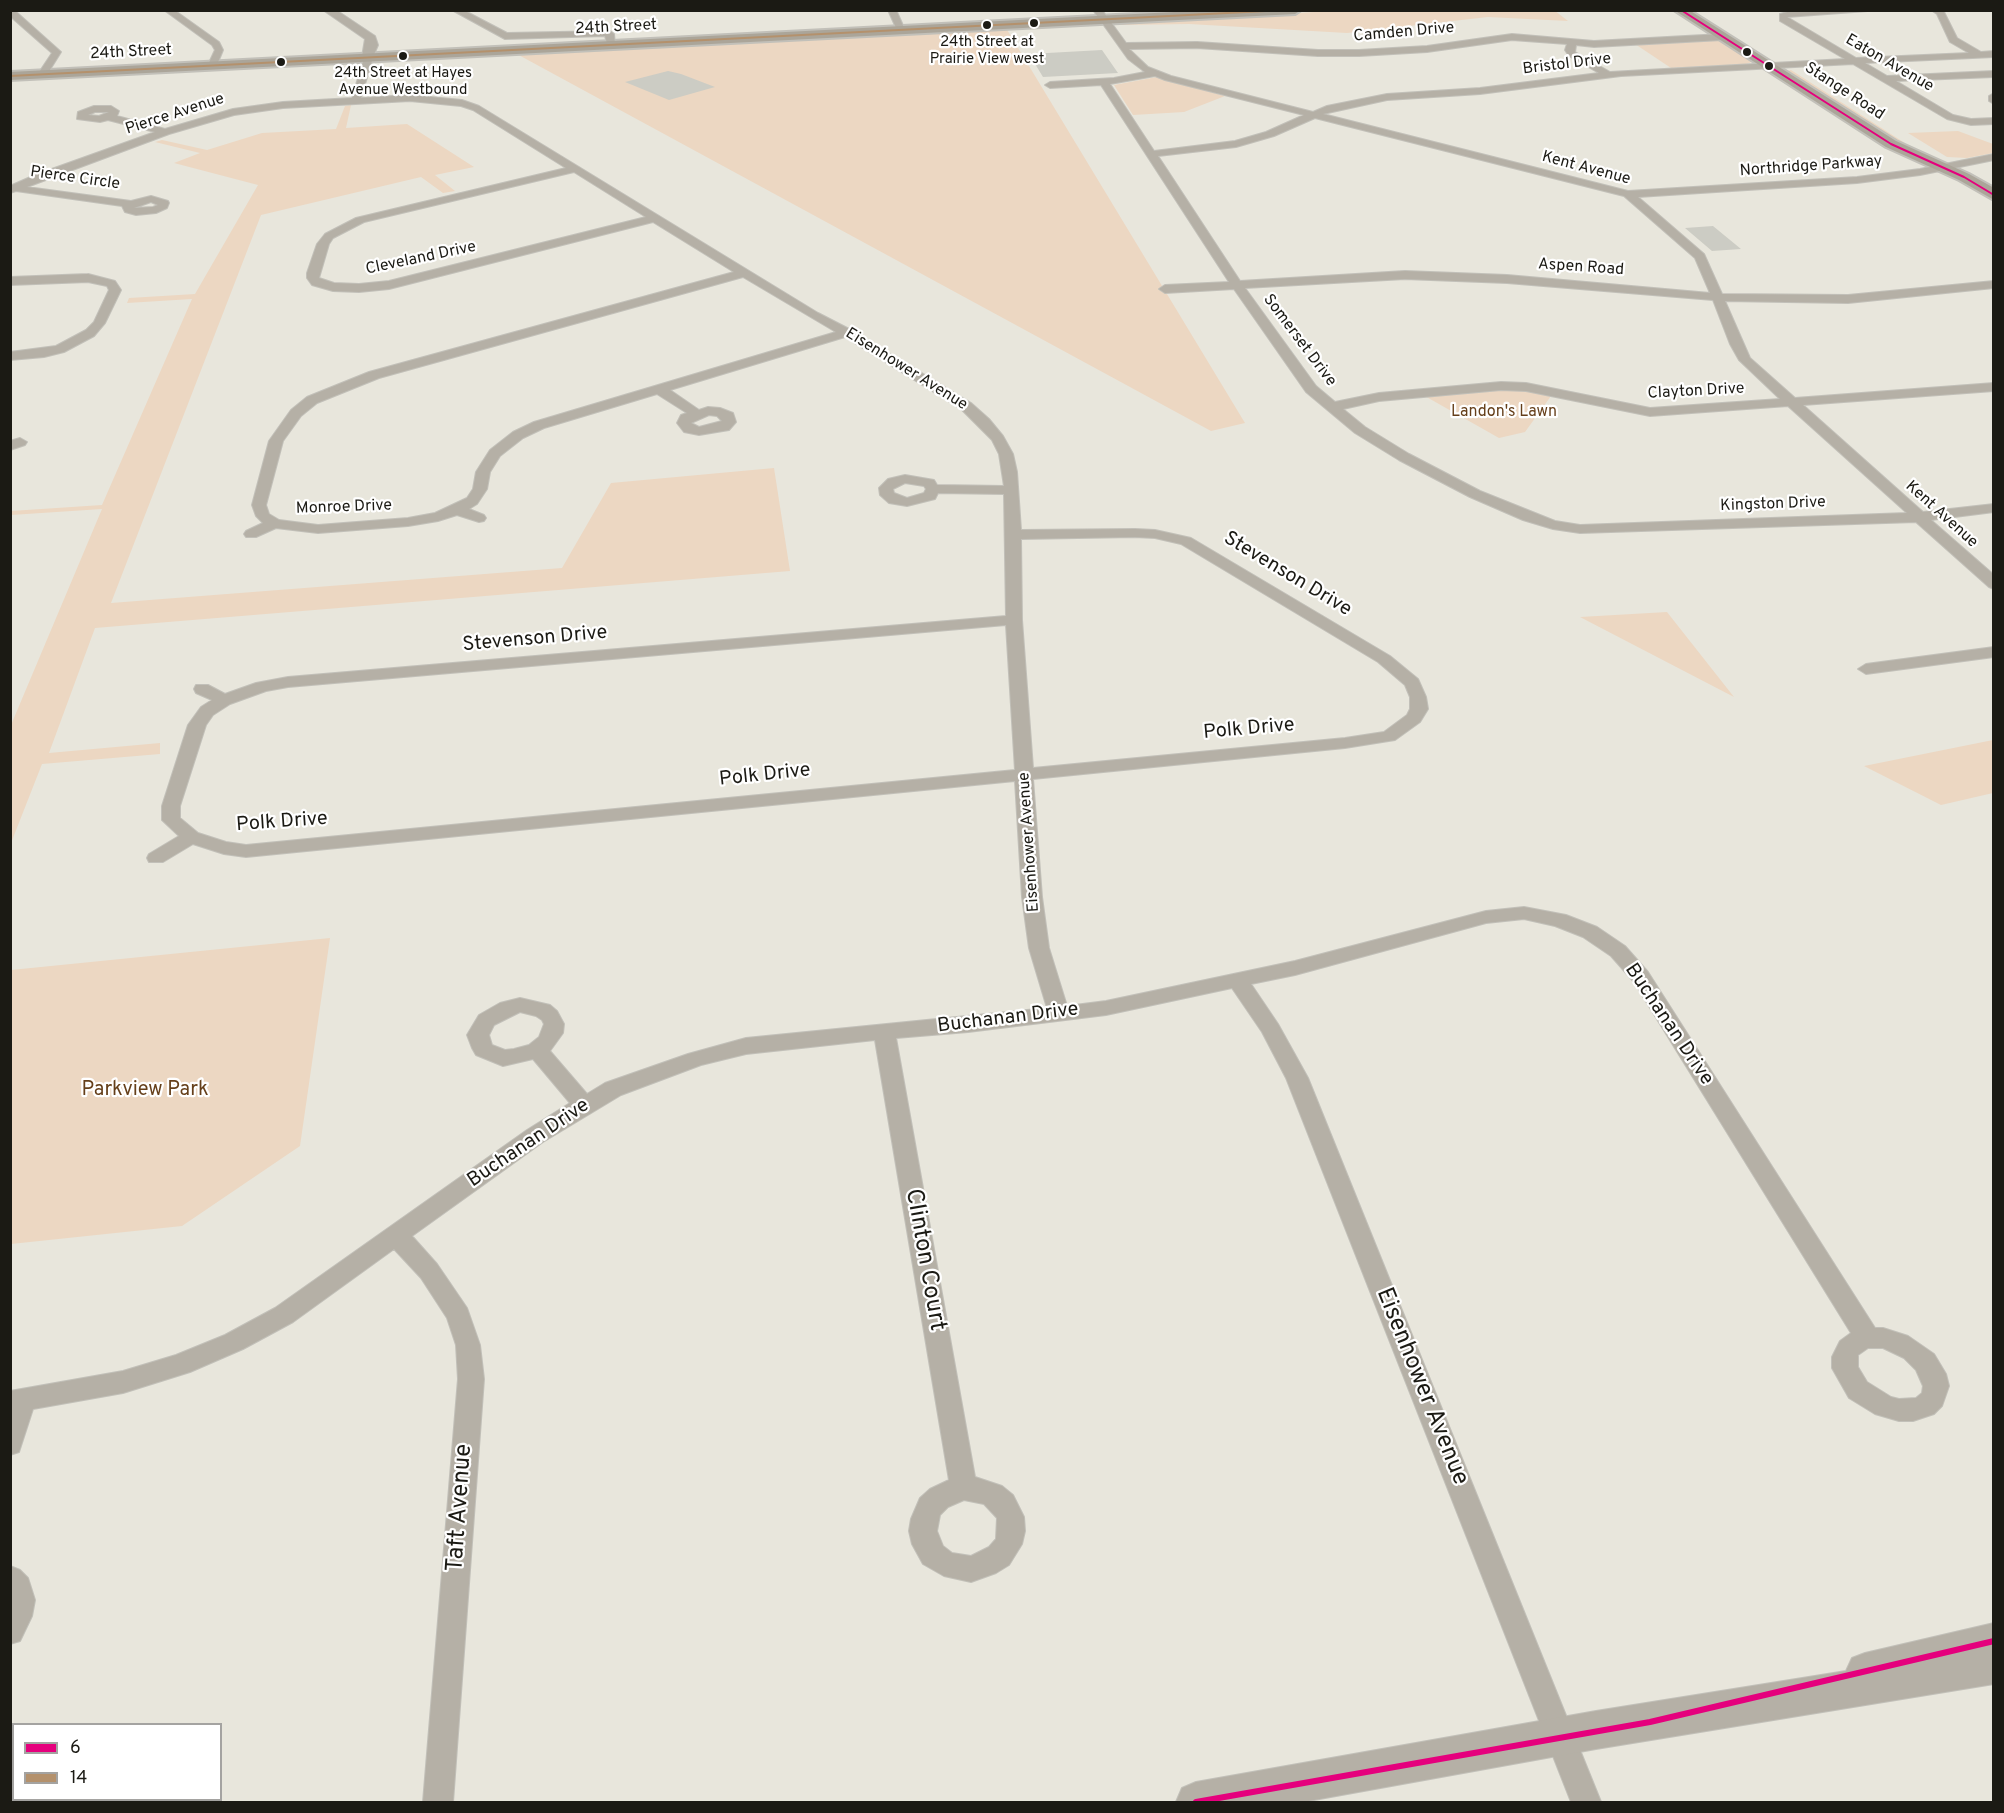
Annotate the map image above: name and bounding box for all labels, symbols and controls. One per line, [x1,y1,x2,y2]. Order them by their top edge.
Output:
street label: 24th Street [574,16,658,40]
unlabelled marker [1028,17,1040,29]
marker: 24th Street at Prairie View west [981,19,993,31]
street label: Camden Drive [1353,19,1455,47]
street label: Eaton Avenue [1841,31,1937,97]
place label: 24th Street at Prairie View west [930,34,1044,69]
street label: 24th Street [89,41,173,65]
unlabelled marker [1741,46,1753,58]
marker: 24th Street at Hayes Avenue Westbound [397,50,409,62]
street label: Bristol Drive [1522,50,1612,80]
unlabelled marker [275,56,287,68]
street label: Stange Road [1800,59,1888,125]
unlabelled marker [1763,60,1775,72]
place label: 24th Street at Hayes Avenue Westbound [334,65,472,100]
street label: Pierce Avenue [123,90,227,140]
street label: Kent Avenue [1540,148,1632,190]
street label: Northridge Parkway [1739,152,1883,182]
street label: Pierce Circle [29,163,121,195]
street label: Cleveland Drive [364,238,478,280]
street label: Aspen Road [1537,255,1625,281]
street label: Somerset Drive [1258,291,1340,391]
street label: Eisenhower Avenue [841,325,971,415]
street label: Clayton Drive [1647,380,1745,404]
park label: Landon's Lawn [1451,403,1557,423]
street label: Kent Avenue [1901,477,1981,553]
street label: Kingston Drive [1720,494,1826,516]
street label: Monroe Drive [296,497,392,519]
street label: Stevenson Drive [1218,527,1356,623]
street label: Stevenson Drive [462,622,608,658]
street label: Polk Drive [1202,714,1296,746]
street label: Polk Drive [718,759,812,793]
street label: Eisenhower Avenue [1016,771,1044,913]
street label: Polk Drive [235,808,329,838]
street label: Buchanan Drive [1618,959,1718,1091]
street label: Buchanan Drive [936,998,1080,1040]
park label: Parkview Park [81,1079,209,1103]
street label: Buchanan Drive [463,1094,595,1194]
street label: Clinton Court [897,1187,951,1333]
street label: Eisenhower Avenue [1368,1284,1474,1490]
street label: Taft Avenue [442,1443,480,1573]
legend [12,1723,222,1801]
text: 6 [70,1737,81,1760]
text: 14 [70,1767,88,1790]

